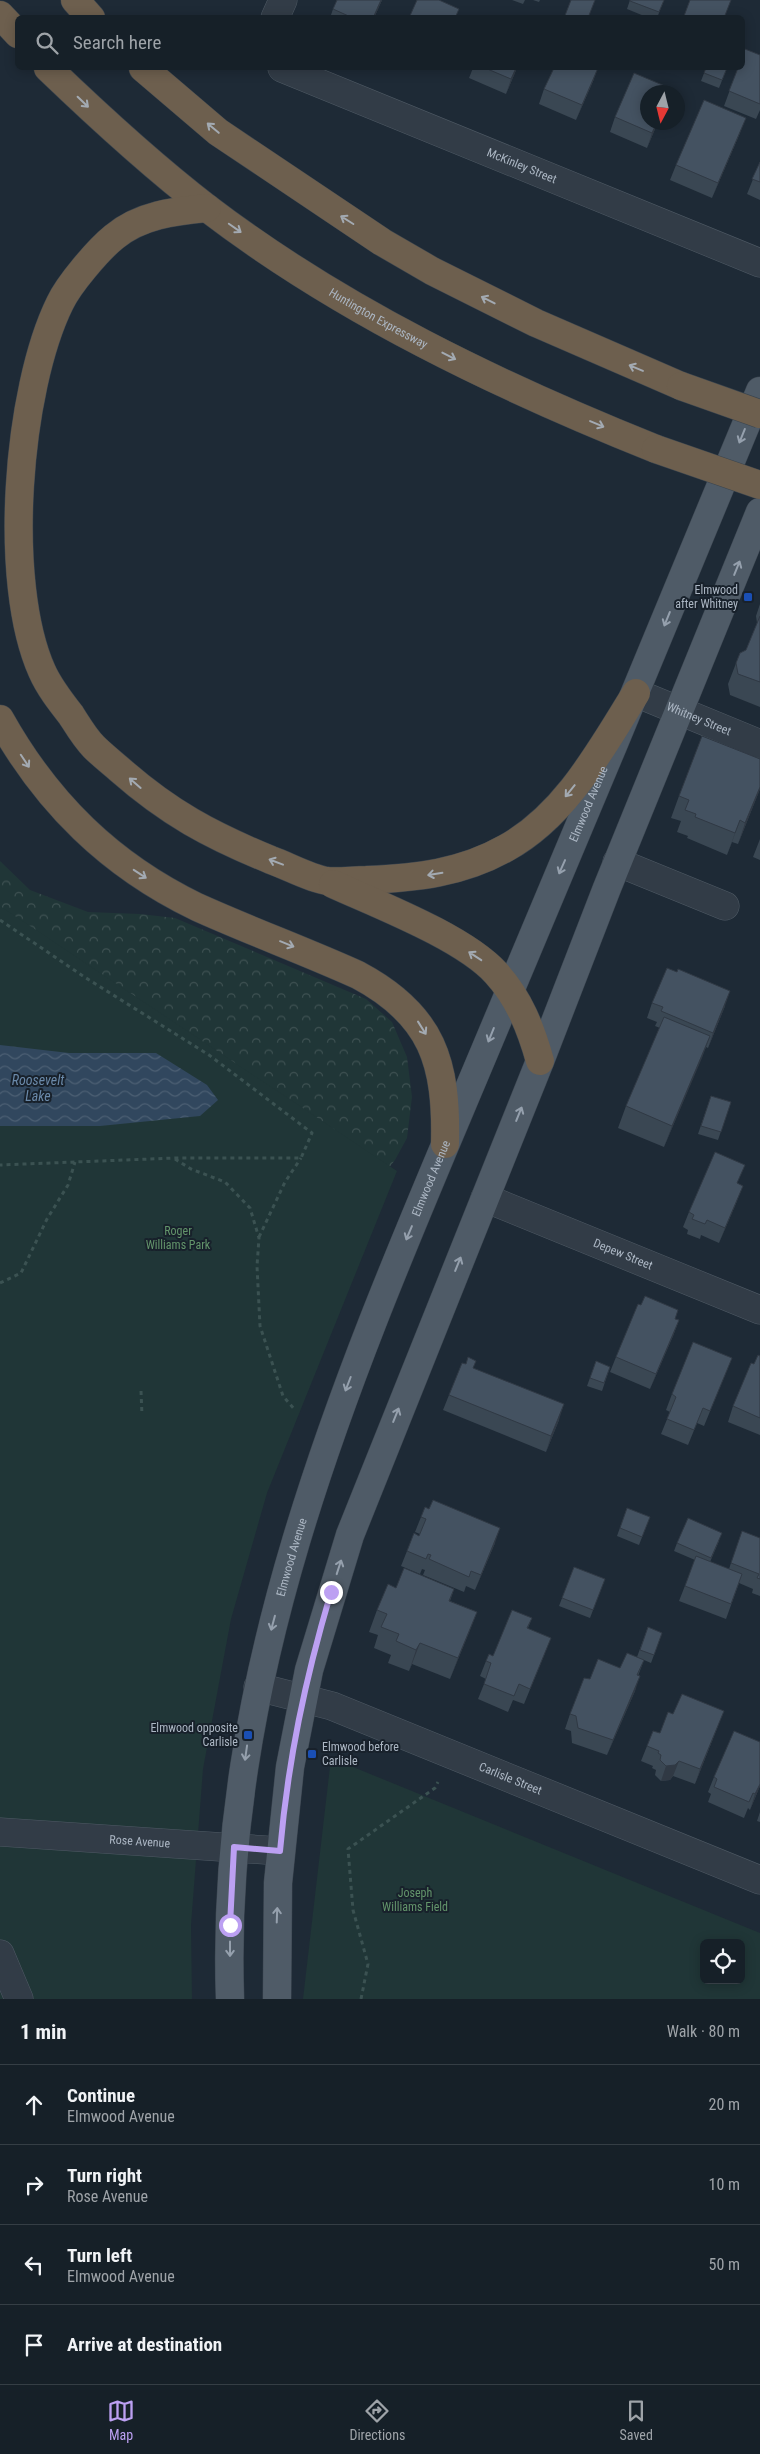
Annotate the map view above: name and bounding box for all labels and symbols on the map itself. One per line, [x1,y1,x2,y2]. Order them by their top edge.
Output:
north arrow [640,85,685,130]
one-way arrow [77,96,89,108]
one-way arrow [207,123,220,134]
street label: McKinley Street [485,145,559,186]
one-way arrow [341,214,355,224]
one-way arrow [228,223,242,233]
street label: Huntington Expressway [326,285,430,352]
one-way arrow [481,295,496,305]
one-way arrow [441,352,456,361]
one-way arrow [629,362,644,372]
one-way arrow [589,420,604,430]
one-way arrow [736,428,746,443]
one-way arrow [733,561,742,576]
place label: Elmwood after Whitney [675,583,738,611]
marker: Elmwood after Whitney [742,591,754,603]
one-way arrow [661,611,671,626]
street label: Whitney Street [665,699,734,739]
one-way arrow [20,754,30,768]
street label: Elmwood Avenue [566,764,611,844]
one-way arrow [129,778,142,789]
one-way arrow [564,784,575,797]
one-way arrow [269,856,284,866]
one-way arrow [557,859,567,874]
one-way arrow [133,869,147,879]
one-way arrow [427,869,443,879]
one-way arrow [278,940,294,949]
one-way arrow [468,951,482,961]
one-way arrow [417,1021,427,1035]
one-way arrow [486,1027,496,1042]
water label: Roosevelt Lake [12,1072,65,1104]
one-way arrow [515,1107,524,1122]
street label: Elmwood Avenue [409,1138,453,1218]
park label: Roger Williams Park [146,1224,211,1252]
one-way arrow [403,1226,412,1241]
street label: Depew Street [591,1236,655,1273]
one-way arrow [453,1257,463,1272]
one-way arrow [343,1376,352,1391]
one-way arrow [392,1408,401,1423]
street label: Elmwood Avenue [274,1516,310,1598]
one-way arrow [335,1559,344,1575]
route end [320,1581,343,1604]
one-way arrow [268,1614,278,1630]
place label: Elmwood opposite Carlisle [150,1721,238,1749]
marker: Elmwood opposite Carlisle [242,1729,254,1741]
place label: Elmwood before Carlisle [322,1740,399,1768]
one-way arrow [241,1744,251,1760]
marker: Elmwood before Carlisle [306,1748,318,1760]
street label: Carlisle Street [477,1760,544,1798]
street label: Rose Avenue [109,1832,171,1851]
park label: Joseph Williams Field [382,1886,448,1914]
one-way arrow [273,1908,282,1924]
route start [219,1914,242,1937]
one-way arrow [225,1940,235,1957]

